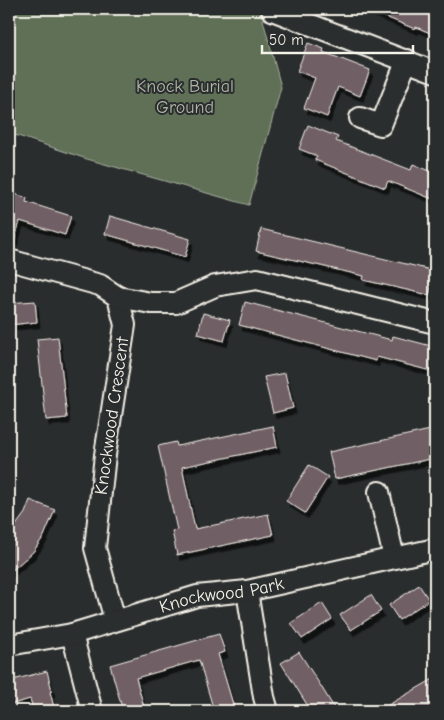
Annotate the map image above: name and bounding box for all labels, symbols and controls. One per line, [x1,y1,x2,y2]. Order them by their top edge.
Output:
scale bar [262,22,413,54]
text: 50 m [269,31,304,49]
park label: Knock Burial Ground [136,76,234,118]
street label: Knockwood Crescent [91,335,134,496]
street label: Knockwood Park [157,573,286,617]

